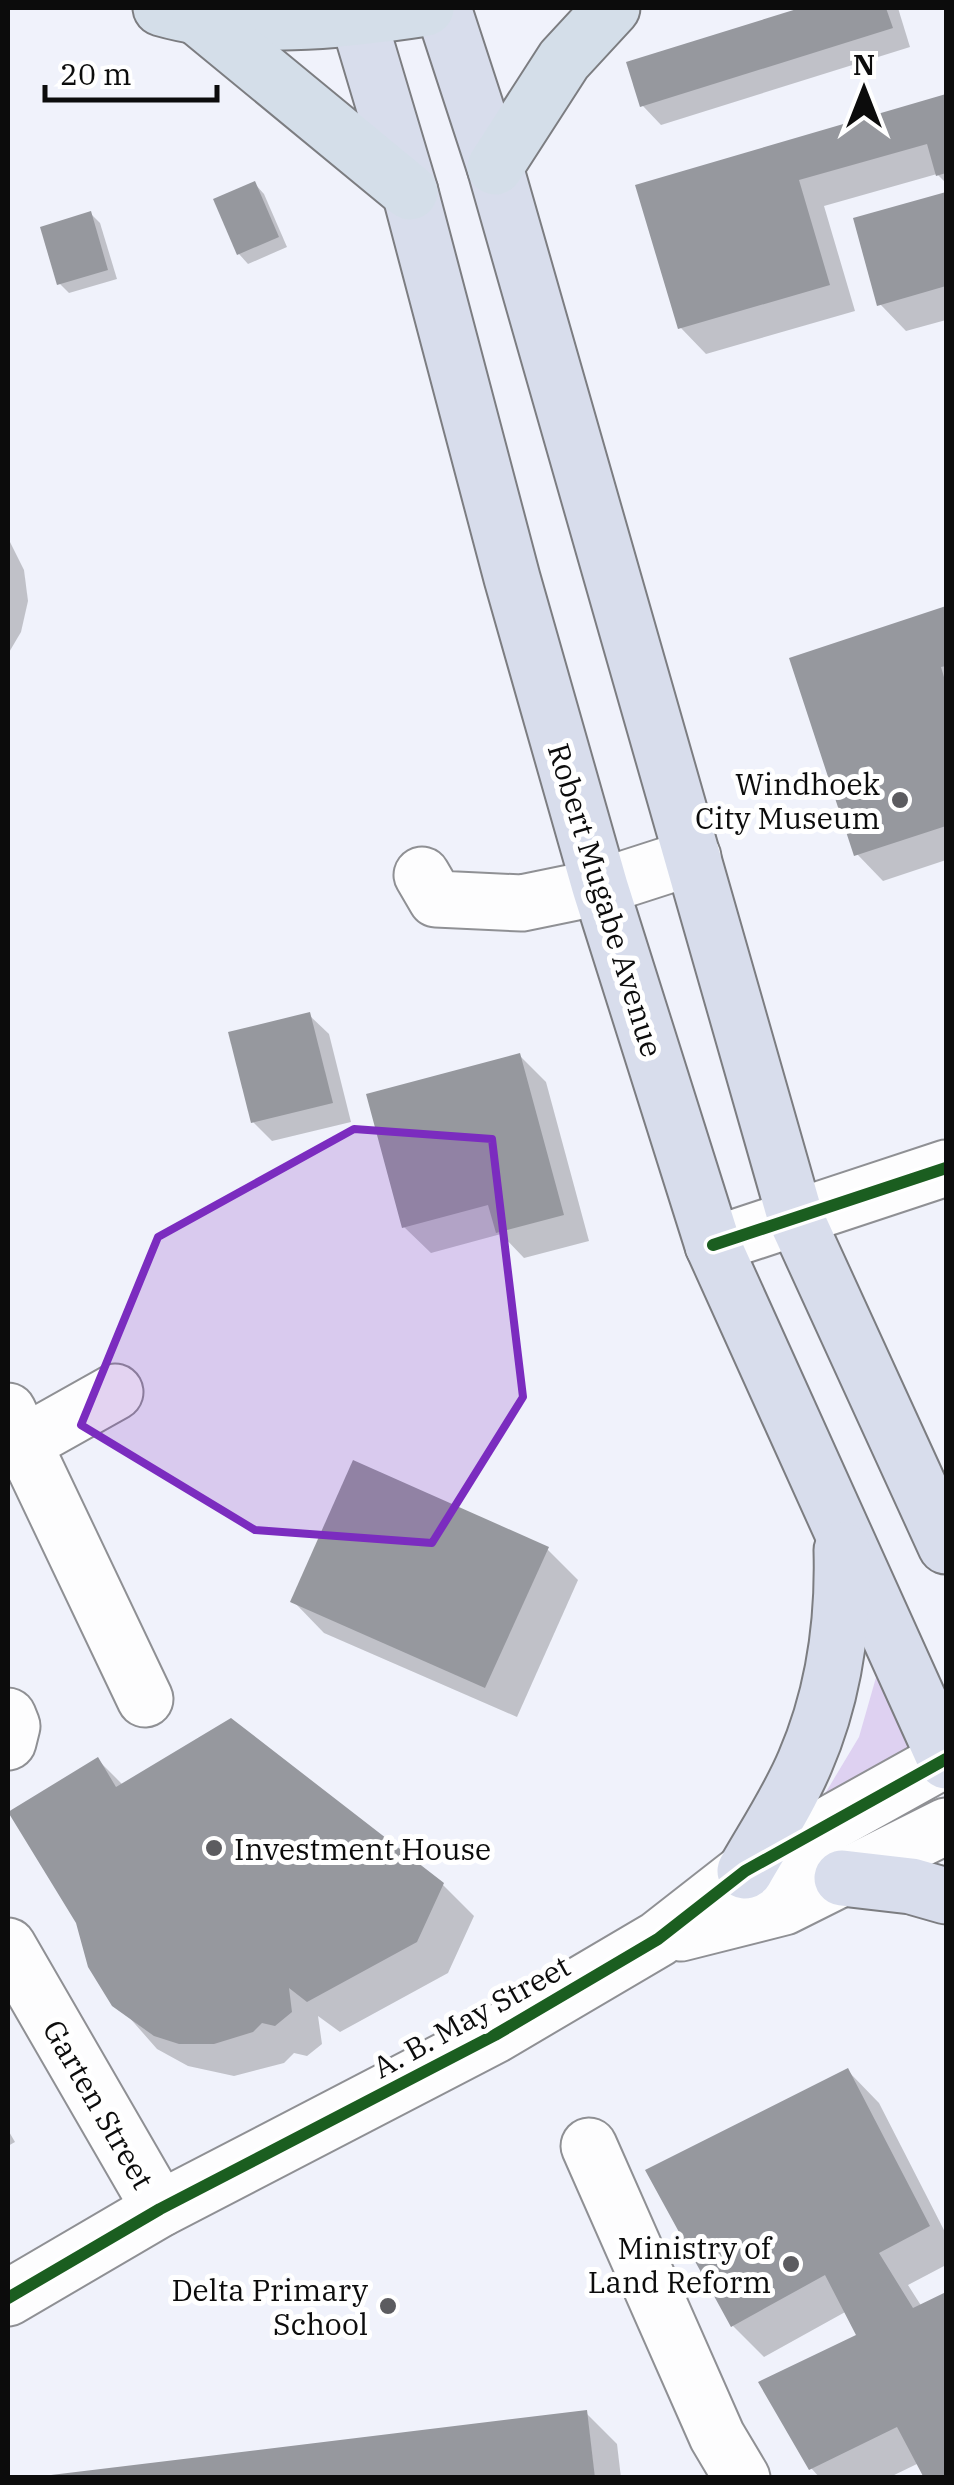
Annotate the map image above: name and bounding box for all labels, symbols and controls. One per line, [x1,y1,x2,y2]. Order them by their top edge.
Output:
scale bar [45,40,218,102]
north arrow [814,40,914,140]
text: N [853,46,875,83]
text: 20 m [60,54,132,93]
street label: Robert Mugabe Avenue [540,738,672,1062]
place label: Windhoek City Museum [695,764,880,837]
marker: Windhoek City Museum [889,789,911,811]
place label: Investment House [234,1829,491,1868]
marker: Investment House [203,1837,225,1859]
street label: A. B. May Street [366,1946,576,2086]
street label: Garten Street [35,2012,163,2196]
place label: Ministry of Land Reform [588,2228,773,2301]
marker: Ministry of Land Reform [780,2253,802,2275]
place label: Delta Primary School [171,2270,368,2343]
marker: Delta Primary School [377,2295,399,2317]

